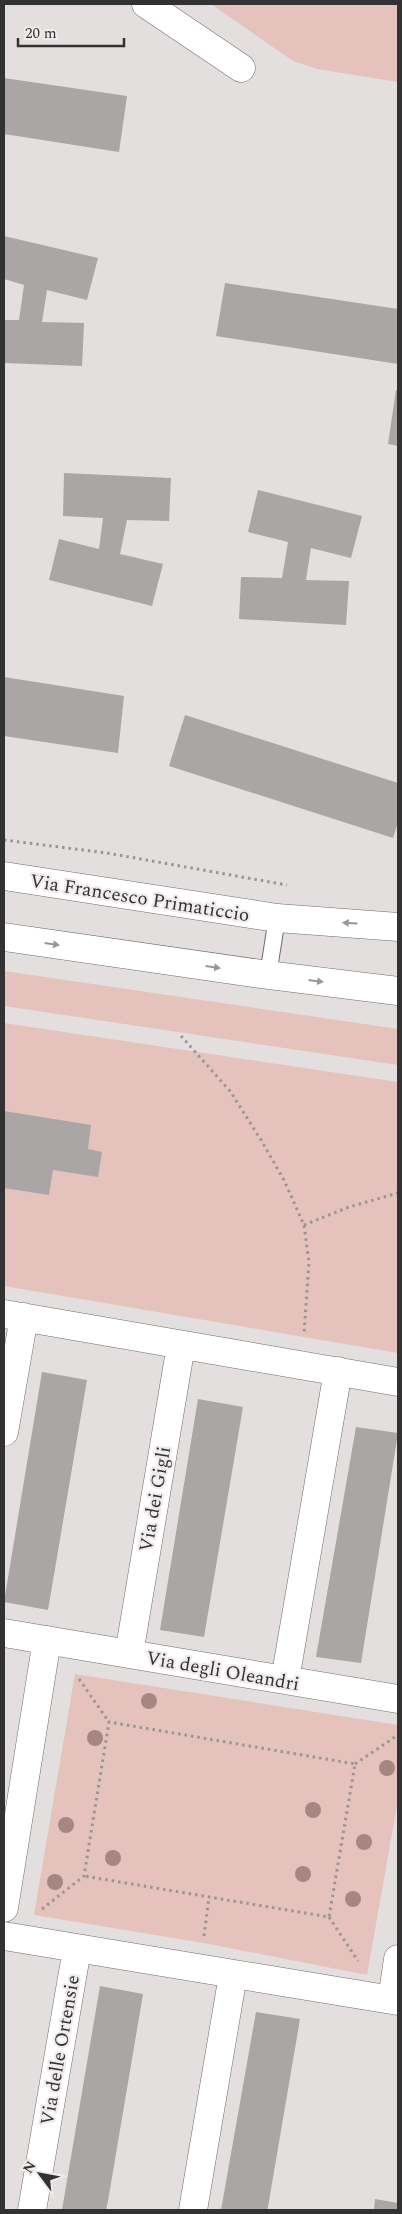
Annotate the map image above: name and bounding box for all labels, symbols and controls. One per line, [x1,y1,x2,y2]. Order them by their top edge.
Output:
scale bar [18,15,124,47]
text: 20 m [25,22,57,45]
street label: Via Francesco Primaticcio [28,867,252,930]
one-way arrow [341,919,357,927]
one-way arrow [44,940,60,948]
one-way arrow [205,963,221,971]
one-way arrow [309,977,325,985]
street label: Via dei Gigli [132,1444,179,1554]
street label: Via degli Oleandri [144,1644,302,1699]
street label: Via delle Ortensie [33,1973,88,2128]
north arrow [15,2149,65,2199]
text: N [17,2157,41,2178]

